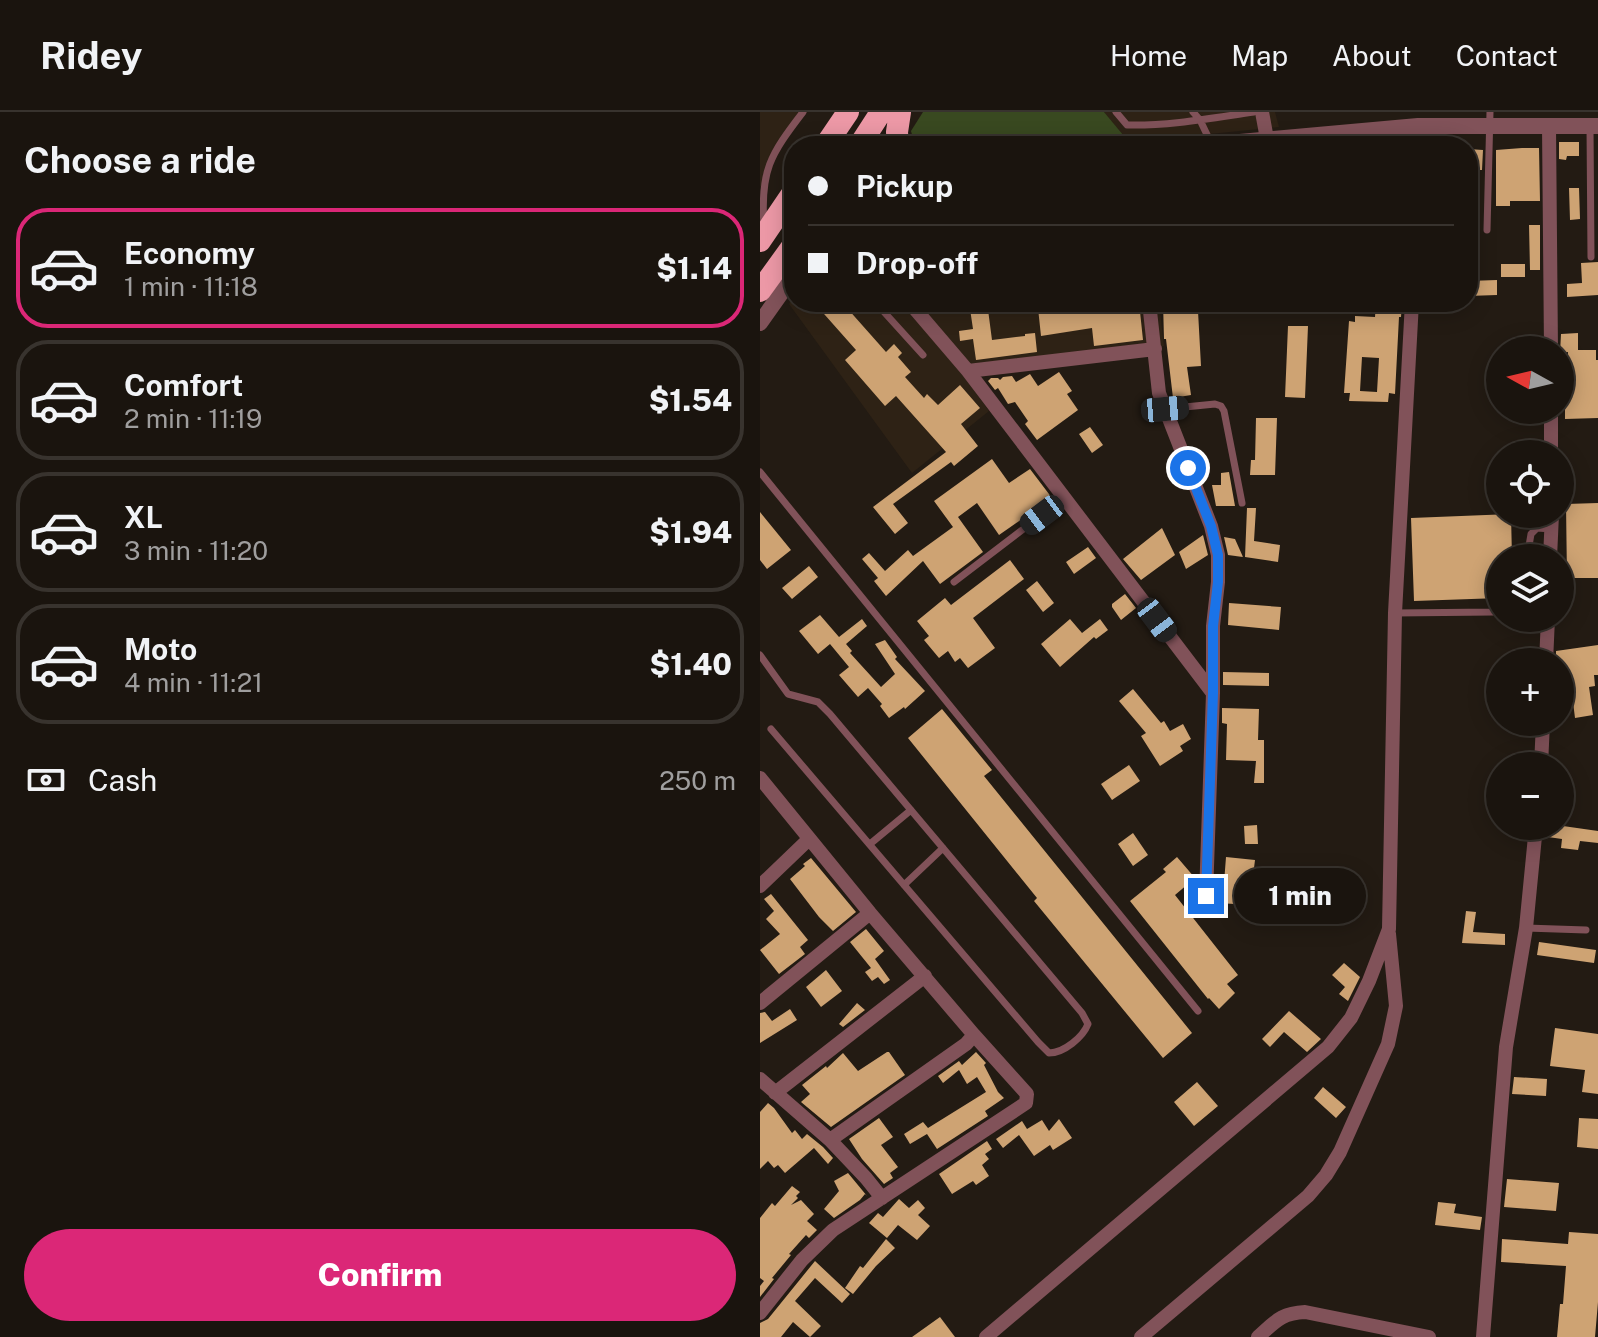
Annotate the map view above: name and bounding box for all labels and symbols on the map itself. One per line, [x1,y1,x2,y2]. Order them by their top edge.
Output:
north arrow [1486,336,1574,424]
car [1140,395,1190,423]
route start [1170,450,1206,486]
car [1016,491,1068,539]
car [1133,594,1181,646]
callout: 1 min [1234,868,1366,924]
route end [1188,878,1224,914]

